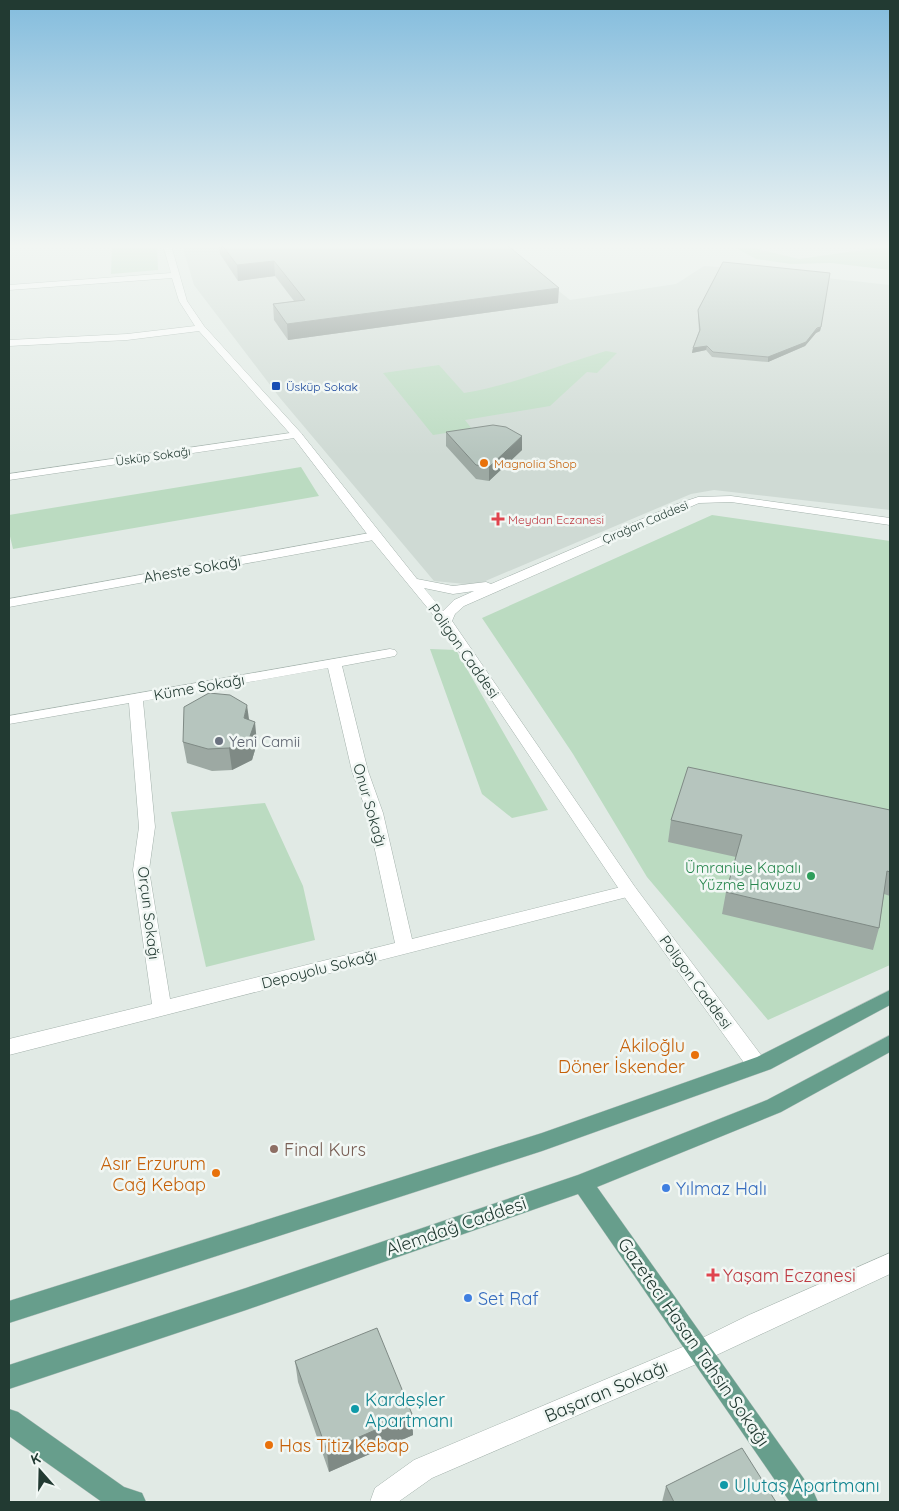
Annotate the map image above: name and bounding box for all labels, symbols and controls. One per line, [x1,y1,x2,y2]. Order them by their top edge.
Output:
place label: Üsküp Sokak [286,379,358,394]
marker: Üsküp Sokak [270,380,282,392]
street label: Üsküp Sokağı [115,443,191,469]
place label: Magnolia Shop [494,456,577,471]
marker: Magnolia Shop [478,457,490,469]
street label: Çırağan Caddesi [600,497,690,547]
place label: Meydan Eczanesi [508,512,604,527]
marker: Meydan Eczanesi [492,513,504,525]
street label: Aheste Sokağı [142,551,242,587]
street label: Poligon Caddesi [424,600,504,702]
street label: Küme Sokağı [152,670,246,704]
place label: Yeni Camii [229,732,300,751]
marker: Yeni Camii [213,735,225,747]
street label: Onur Sokağı [349,761,391,849]
place label: Ümraniye Kapalı Yüzme Havuzu [685,858,801,894]
street label: Orçun Sokağı [134,865,164,961]
marker: Ümraniye Kapalı Yüzme Havuzu [805,870,817,882]
street label: Poligon Caddesi [656,931,736,1033]
street label: Depoyolu Sokağı [259,945,379,993]
place label: Akiloğlu Döner İskender [558,1034,685,1078]
marker: Akiloğlu Döner İskender [689,1049,701,1061]
place label: Final Kurs [284,1138,366,1161]
marker: Final Kurs [268,1143,280,1155]
place label: Asır Erzurum Cağ Kebap [101,1152,206,1196]
marker: Asır Erzurum Cağ Kebap [210,1167,222,1179]
place label: Yılmaz Halı [676,1177,767,1200]
marker: Yılmaz Halı [660,1182,672,1194]
street label: Alemdağ Caddesi [383,1191,529,1261]
street label: Gazeteci Hasan Tahsin Sokağı [613,1233,775,1451]
place label: Yaşam Eczanesi [723,1264,856,1287]
marker: Yaşam Eczanesi [707,1269,719,1281]
place label: Set Raf [478,1287,539,1310]
marker: Set Raf [462,1292,474,1304]
street label: Başaran Sokağı [541,1355,671,1427]
place label: Kardeşler Apartmanı [365,1388,453,1432]
marker: Kardeşler Apartmanı [349,1403,361,1415]
place label: Has Titiz Kebap [279,1434,409,1457]
marker: Has Titiz Kebap [263,1439,275,1451]
north arrow [15,1446,65,1496]
text: K [28,1449,43,1469]
place label: Ulutaş Apartmanı [734,1474,880,1497]
marker: Ulutaş Apartmanı [718,1479,730,1491]

